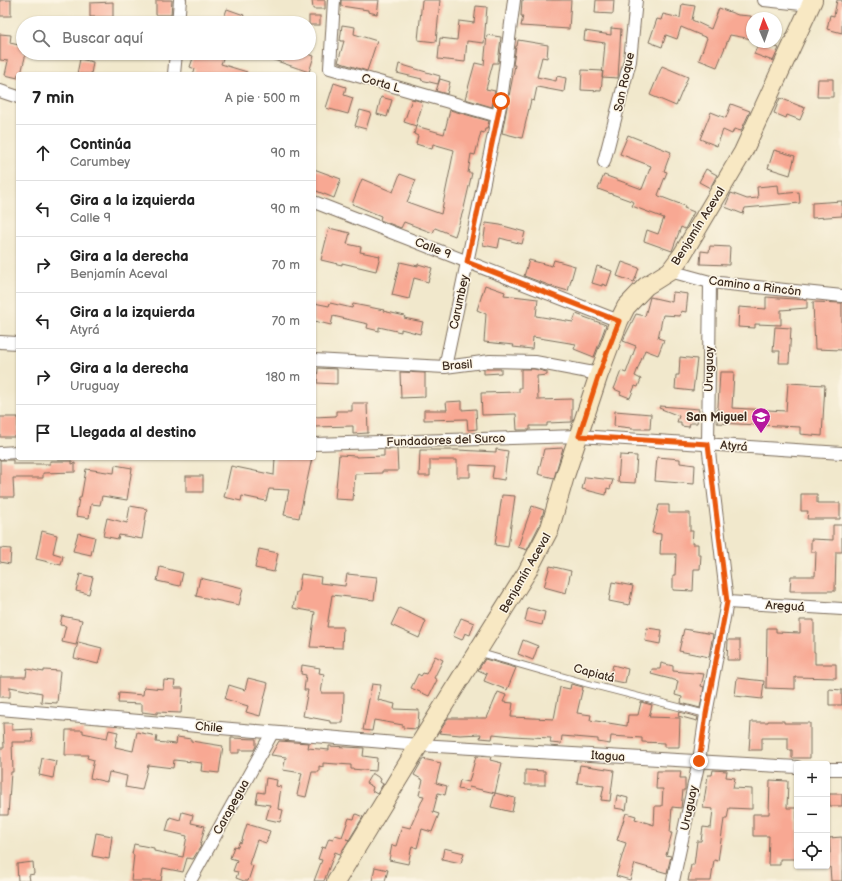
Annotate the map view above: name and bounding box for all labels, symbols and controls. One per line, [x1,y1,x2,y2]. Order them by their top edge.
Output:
north arrow [746,12,782,48]
search box [16,16,316,60]
icon: search [30,27,52,49]
text: Buscar aquí [62,29,143,48]
street label: San Roque [611,51,638,113]
street label: Corta L [360,71,402,96]
text: 7 min [32,88,74,108]
text: A pie · 500 m [225,90,300,106]
route start [492,92,510,110]
text: Continúa [70,135,131,154]
icon: ahead [32,142,54,164]
text: 90 m [271,145,300,161]
text: Carumbey [70,154,130,170]
street label: Benjamín Aceval [668,184,729,268]
text: Gira a la izquierda [70,191,195,210]
icon: left [32,198,54,220]
text: 90 m [271,201,300,217]
text: Calle 9 [70,210,111,226]
street label: Calle 9 [412,235,453,262]
text: Gira a la derecha [70,247,189,266]
icon: right [32,254,54,276]
text: 70 m [272,257,300,273]
text: Benjamín Aceval [70,266,168,282]
street label: Carumbey [446,273,473,331]
street label: Camino a Rincón [708,273,802,300]
text: Gira a la izquierda [70,303,195,322]
icon: left [32,310,54,332]
text: 70 m [272,313,300,329]
text: Atyrá [70,322,100,338]
street label: Uruguay [702,345,717,392]
street label: Brasil [441,357,473,374]
text: Gira a la derecha [70,359,189,378]
icon: right [32,366,54,388]
text: 180 m [265,369,300,385]
text: Uruguay [70,378,119,394]
school or university icon: San Miguel [750,406,772,434]
place label: San Miguel [686,410,747,425]
icon: arrive [32,422,54,444]
text: Llegada al destino [70,423,196,442]
street label: Fundadores del Surco [386,431,506,450]
street label: Atyrá [720,438,748,455]
street label: Benjamín Aceval [496,530,554,616]
street label: Areguá [765,598,805,615]
street label: Capiatá [572,661,616,686]
street label: Chile [195,719,223,736]
street label: Itagua [590,748,626,765]
route end [690,752,708,770]
map controls [794,761,830,869]
button: + [794,761,830,797]
street label: Carapegua [210,777,253,837]
street label: Uruguay [677,784,702,832]
button: − [794,797,830,833]
button: locate [794,833,830,869]

